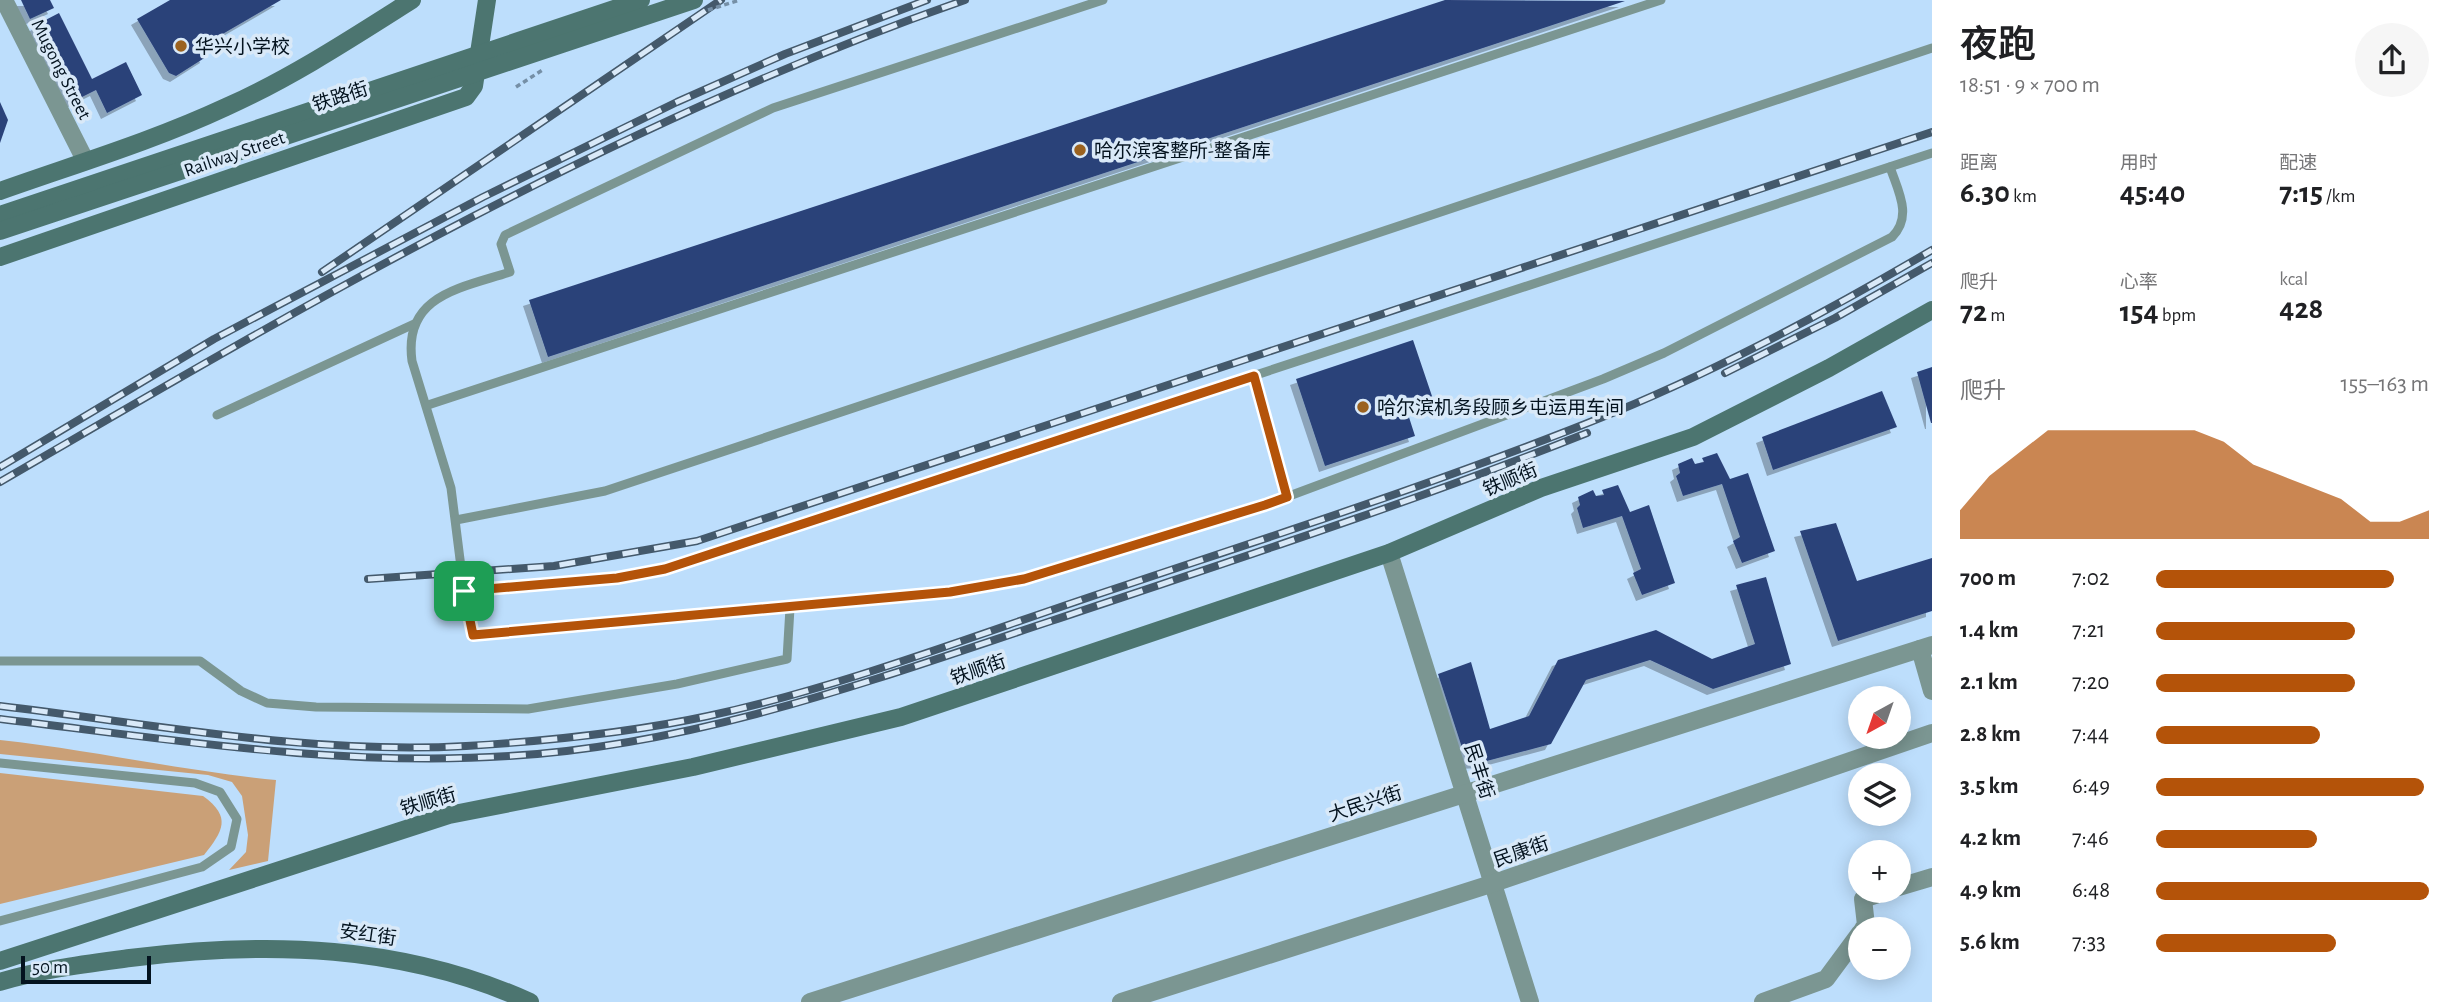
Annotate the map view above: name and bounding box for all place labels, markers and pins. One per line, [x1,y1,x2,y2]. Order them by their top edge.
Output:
place label: 华兴小学校 [195,36,290,57]
marker: 华兴小学校 [173,38,189,54]
place label: 哈尔滨客整所-整备库 [1094,140,1271,161]
marker: 哈尔滨客整所-整备库 [1072,142,1088,158]
place label: 哈尔滨机务段顾乡屯运用车间 [1377,397,1624,418]
marker: 哈尔滨机务段顾乡屯运用车间 [1355,399,1371,415]
pin [434,561,494,621]

